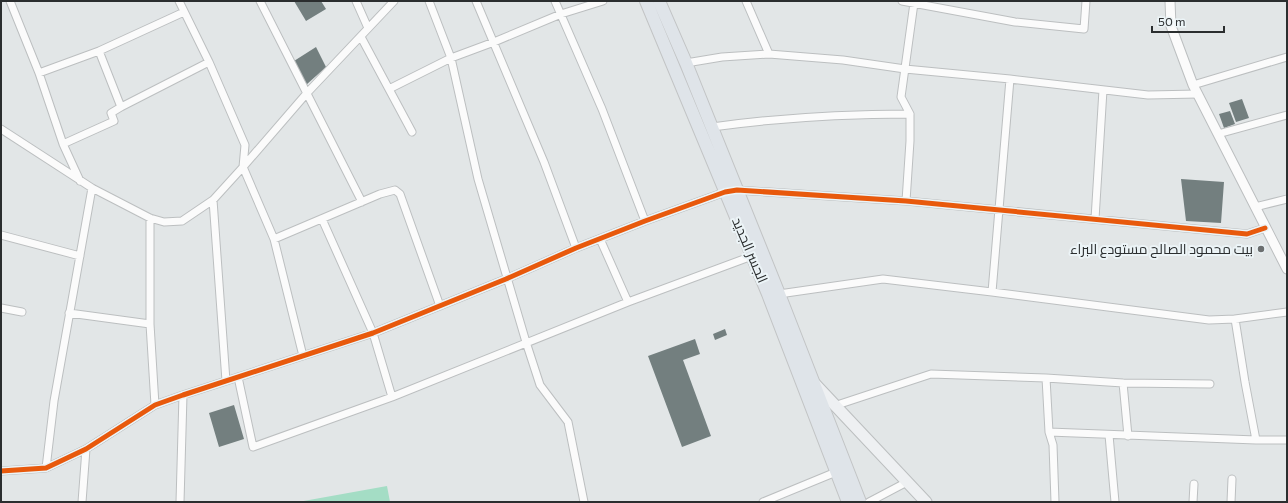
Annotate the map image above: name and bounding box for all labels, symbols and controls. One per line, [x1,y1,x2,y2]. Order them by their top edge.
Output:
scale bar [1152,8,1224,34]
text: 50 m [1158,14,1186,28]
street label: الجسر الجديد [729,214,772,285]
place label: بيت محمود الصالح مستودع البراء [1070,240,1253,258]
marker: بيت محمود الصالح مستودع البراء [1256,244,1266,254]

